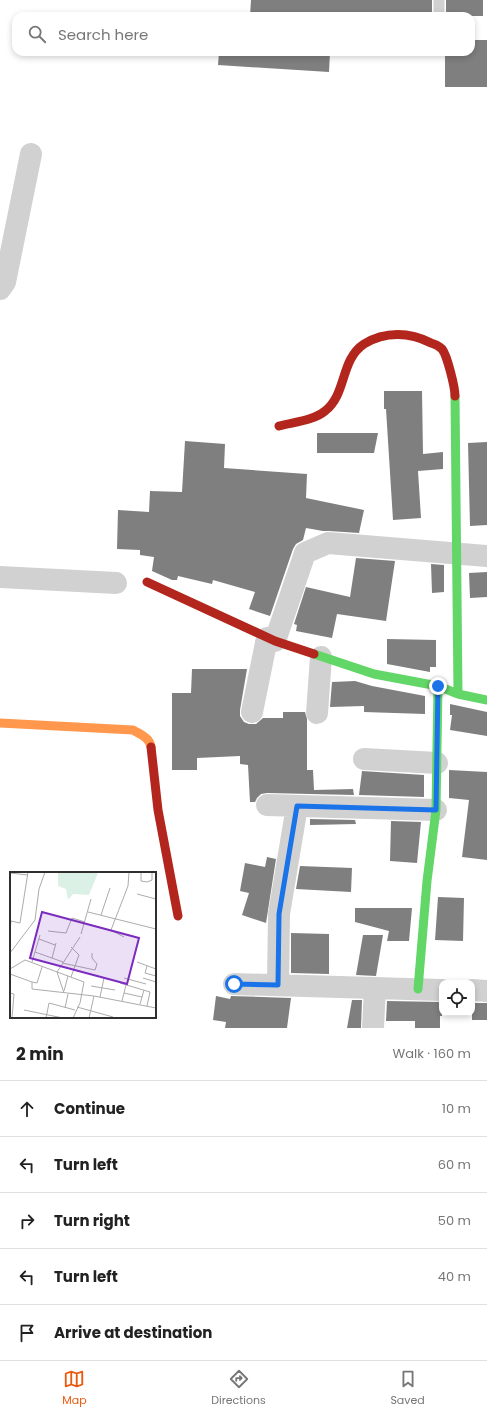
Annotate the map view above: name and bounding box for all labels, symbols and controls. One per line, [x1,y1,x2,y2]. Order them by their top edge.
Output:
search box [12,12,475,56]
icon: search [26,23,48,45]
text: Search here [58,24,148,45]
route end [429,677,447,695]
inset map [10,872,156,1018]
route start [225,975,243,993]
map controls [439,980,475,1016]
button: locate [439,980,475,1016]
text: 2 min [16,1042,64,1066]
text: Walk · 160 m [392,1044,471,1063]
icon: ahead [16,1098,38,1120]
text: Continue [54,1098,125,1119]
text: 10 m [442,1099,471,1118]
icon: left [16,1154,38,1176]
text: Turn left [54,1154,118,1175]
text: 60 m [438,1155,471,1174]
icon: right [16,1210,38,1232]
text: Turn right [54,1210,130,1231]
text: 50 m [438,1211,471,1230]
icon: left [16,1266,38,1288]
text: Turn left [54,1266,118,1287]
text: 40 m [438,1267,471,1286]
icon: arrive [16,1322,38,1344]
text: Arrive at destination [54,1322,212,1343]
tab: Map [62,1368,87,1409]
tab: Directions [211,1368,266,1409]
tab: Saved [390,1368,425,1409]

